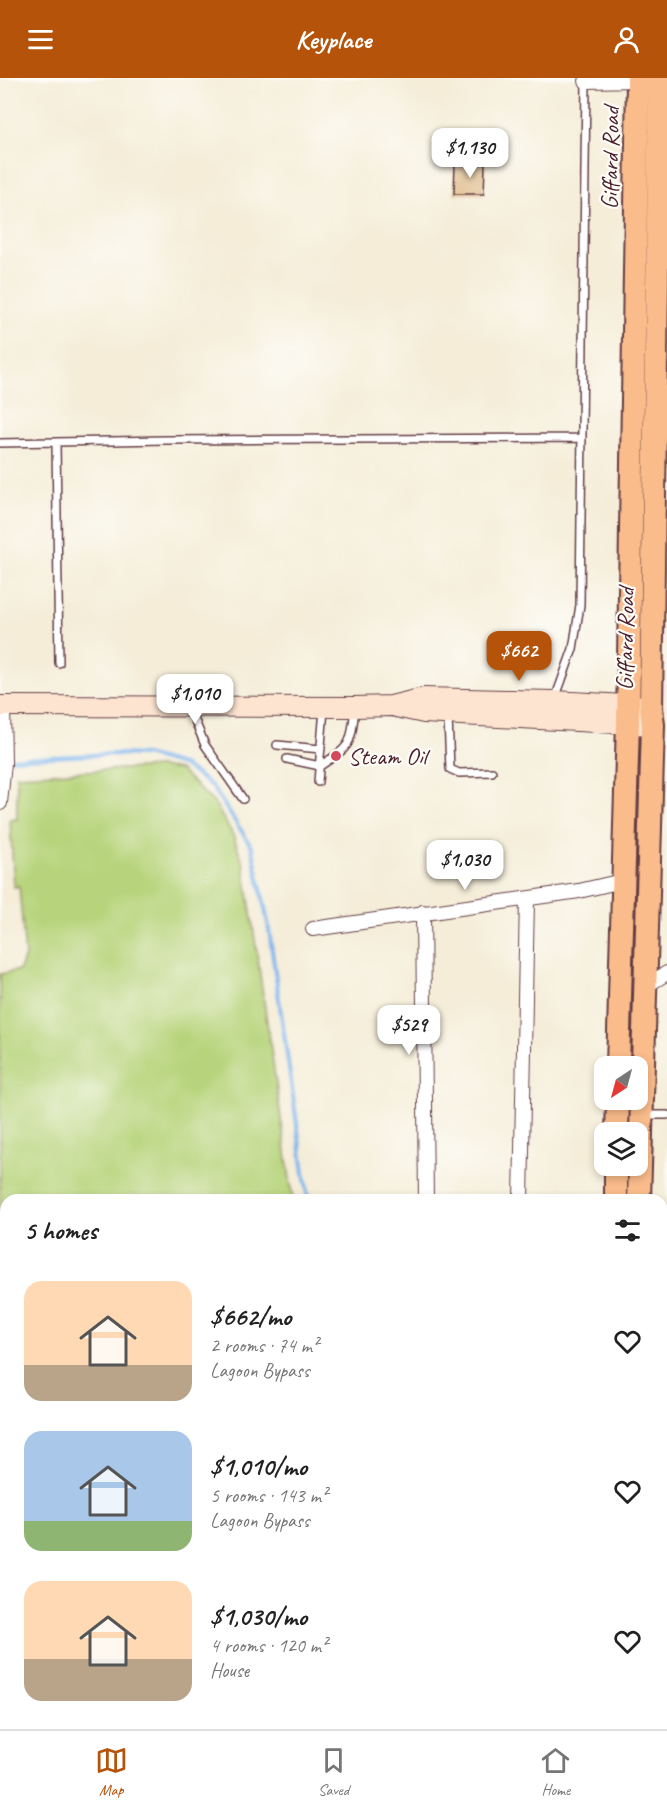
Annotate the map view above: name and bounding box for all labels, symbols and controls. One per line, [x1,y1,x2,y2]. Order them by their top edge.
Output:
text: Keyplace [296,22,371,56]
icon: menu [24,23,57,56]
icon: person [610,23,643,56]
street label: Giffard Road [594,103,626,210]
pin: $1,130 [421,128,519,179]
text: $1,130 [446,135,494,160]
street label: Giffard Road [609,584,641,691]
pin: $662 [483,631,555,682]
text: $662 [501,638,537,663]
pin: $1,010 [146,674,244,725]
text: $1,010 [171,681,219,706]
place label: Steam Oil [348,741,430,771]
marker: Steam Oil [329,749,343,763]
pin: $1,030 [416,840,514,891]
text: $1,030 [441,847,489,872]
pin: $529 [373,1005,445,1056]
text: $529 [391,1012,427,1037]
north arrow [594,1056,648,1110]
map controls [594,1056,648,1176]
button: layers [594,1122,648,1176]
text: 5 homes [24,1214,97,1247]
icon: filters [611,1214,644,1247]
text: $662/mo [210,1300,291,1333]
icon: home [72,1305,144,1377]
icon: heart [611,1325,644,1358]
text: 2 rooms · 74 m² [210,1333,318,1358]
text: Lagoon Bypass [210,1358,309,1383]
text: $1,010/mo [210,1450,307,1483]
icon: home [72,1455,144,1527]
icon: heart [611,1475,644,1508]
text: 5 rooms · 143 m² [210,1483,327,1508]
text: Lagoon Bypass [210,1508,309,1533]
text: $1,030/mo [210,1600,307,1633]
icon: home [72,1605,144,1677]
icon: heart [611,1625,644,1658]
text: 4 rooms · 120 m² [210,1633,327,1658]
text: House [210,1658,249,1683]
tab: Map [95,1744,128,1800]
tab: Saved [317,1744,350,1800]
tab: Home [539,1744,572,1800]

